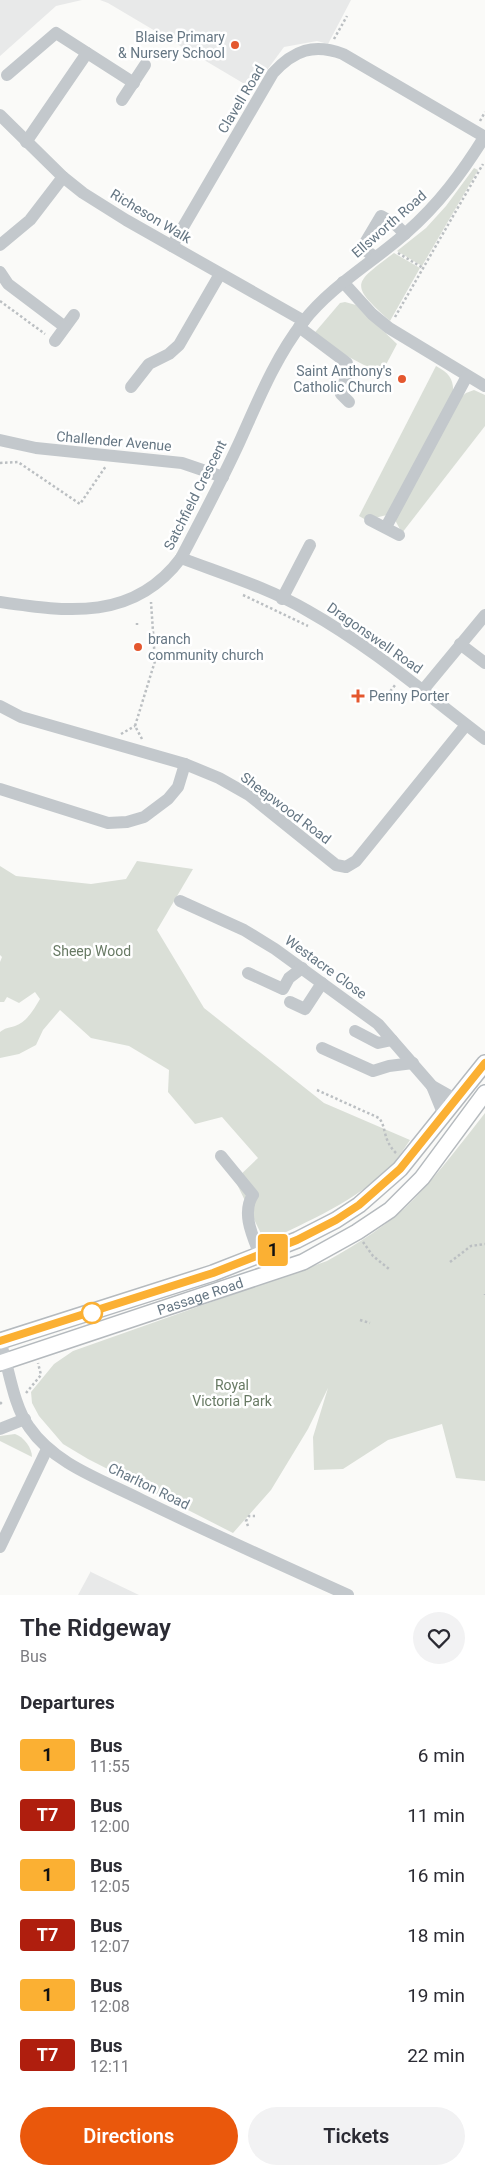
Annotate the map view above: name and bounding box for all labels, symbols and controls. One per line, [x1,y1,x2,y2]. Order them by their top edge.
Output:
place label: Blaise Primary & Nursery School [118,29,225,61]
marker: Blaise Primary & Nursery School [229,39,241,51]
street label: Clavell Road [214,62,268,136]
street label: Richeson Walk [108,186,195,247]
street label: Ellsworth Road [348,187,430,261]
place label: Saint Anthony's Catholic Church [293,363,392,395]
marker: Saint Anthony's Catholic Church [396,373,408,385]
street label: Challender Avenue [56,428,172,454]
street label: Satchfield Crescent [160,437,230,553]
street label: Dragonswell Road [324,599,426,677]
place label: branch community church [148,631,264,663]
marker: branch community church [132,641,144,653]
place label: Penny Porter [369,688,450,704]
marker: Penny Porter [351,689,365,703]
street label: Sheepwood Road [238,769,334,847]
street label: Westacre Close [282,932,370,1002]
park label: Sheep Wood [53,943,131,959]
line badge: 1 [257,1234,289,1266]
text: 1 [268,1239,278,1260]
street label: Passage Road [155,1275,245,1318]
unlabelled marker [81,1302,103,1324]
park label: Royal Victoria Park [192,1377,273,1409]
street label: Charlton Road [106,1459,192,1513]
button: heart [413,1612,465,1664]
text: The Ridgeway [20,1614,171,1642]
text: Bus [20,1647,47,1666]
text: Departures [20,1691,115,1714]
text: Bus [90,1734,123,1757]
text: 1 [42,1744,53,1765]
text: 6 min [418,1744,465,1767]
text: 11:55 [90,1757,130,1776]
text: Bus [90,1794,123,1817]
text: T7 [37,1804,58,1825]
text: 11 min [407,1804,465,1827]
text: 12:00 [90,1817,130,1836]
text: Bus [90,1854,123,1877]
text: 1 [42,1864,53,1885]
text: 16 min [407,1864,465,1887]
text: 12:05 [90,1877,130,1896]
text: Bus [90,1914,123,1937]
text: T7 [37,1924,58,1945]
text: 18 min [407,1924,465,1947]
text: 12:07 [90,1937,130,1956]
text: Bus [90,1974,123,1997]
text: 1 [42,1984,53,2005]
text: 19 min [407,1984,465,2007]
text: 12:08 [90,1997,130,2016]
text: Bus [90,2034,123,2057]
text: T7 [37,2044,58,2065]
text: 22 min [407,2044,465,2067]
text: 12:11 [90,2057,130,2076]
button: Directions [20,2107,238,2165]
button: Tickets [248,2107,465,2165]

